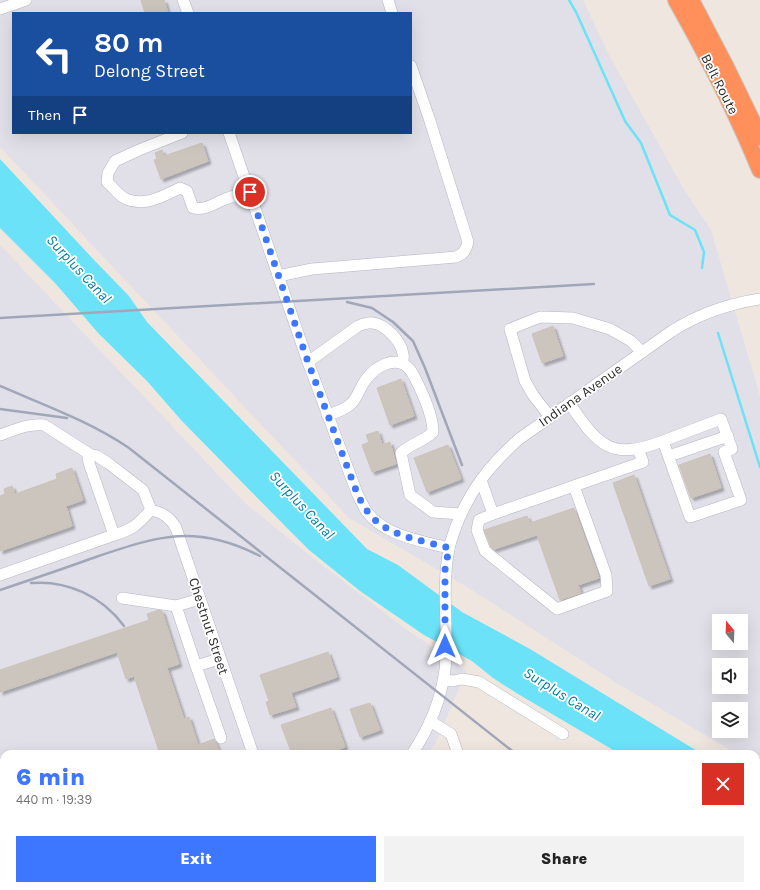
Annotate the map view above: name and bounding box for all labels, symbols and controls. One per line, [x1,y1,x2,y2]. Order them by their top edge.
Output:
text: 80 m [94,26,163,59]
icon: left [28,28,80,80]
street label: Belt Route [697,51,742,117]
text: Delong Street [94,60,205,82]
icon: arrive [69,104,91,126]
text: Then [28,106,61,124]
pin [233,175,267,209]
icon: arrive [239,181,261,203]
water label: Surplus Canal [43,231,115,307]
street label: Indiana Avenue [535,360,625,431]
water label: Surplus Canal [266,467,338,543]
street label: Chestnut Street [185,576,232,677]
north arrow [712,614,748,650]
map controls [712,614,748,738]
position arrow [424,625,466,667]
button: sound [712,658,748,694]
water label: Surplus Canal [520,663,604,725]
button: layers [712,702,748,738]
text: 6 min [16,763,85,791]
button: close [702,763,744,805]
text: 440 m · 19:39 [16,792,92,807]
button: Exit [16,836,376,882]
button: Share [384,836,744,882]

